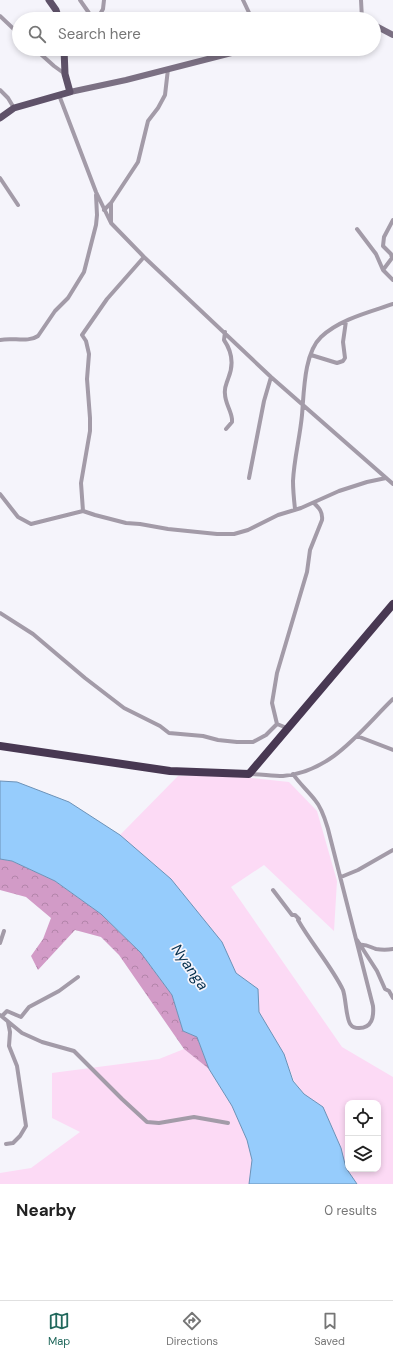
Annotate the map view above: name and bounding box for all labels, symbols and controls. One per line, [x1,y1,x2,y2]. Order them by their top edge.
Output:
search box [12,12,381,56]
icon: search [26,23,48,45]
text: Search here [58,24,141,44]
water label: Nyanga [167,940,213,994]
map controls [345,1100,381,1172]
button: locate [345,1100,381,1136]
button: layers [345,1136,381,1172]
text: Nearby [16,1199,76,1221]
text: 0 results [324,1202,377,1219]
tab: Map [48,1310,70,1348]
tab: Directions [166,1310,218,1348]
tab: Saved [314,1310,345,1348]

